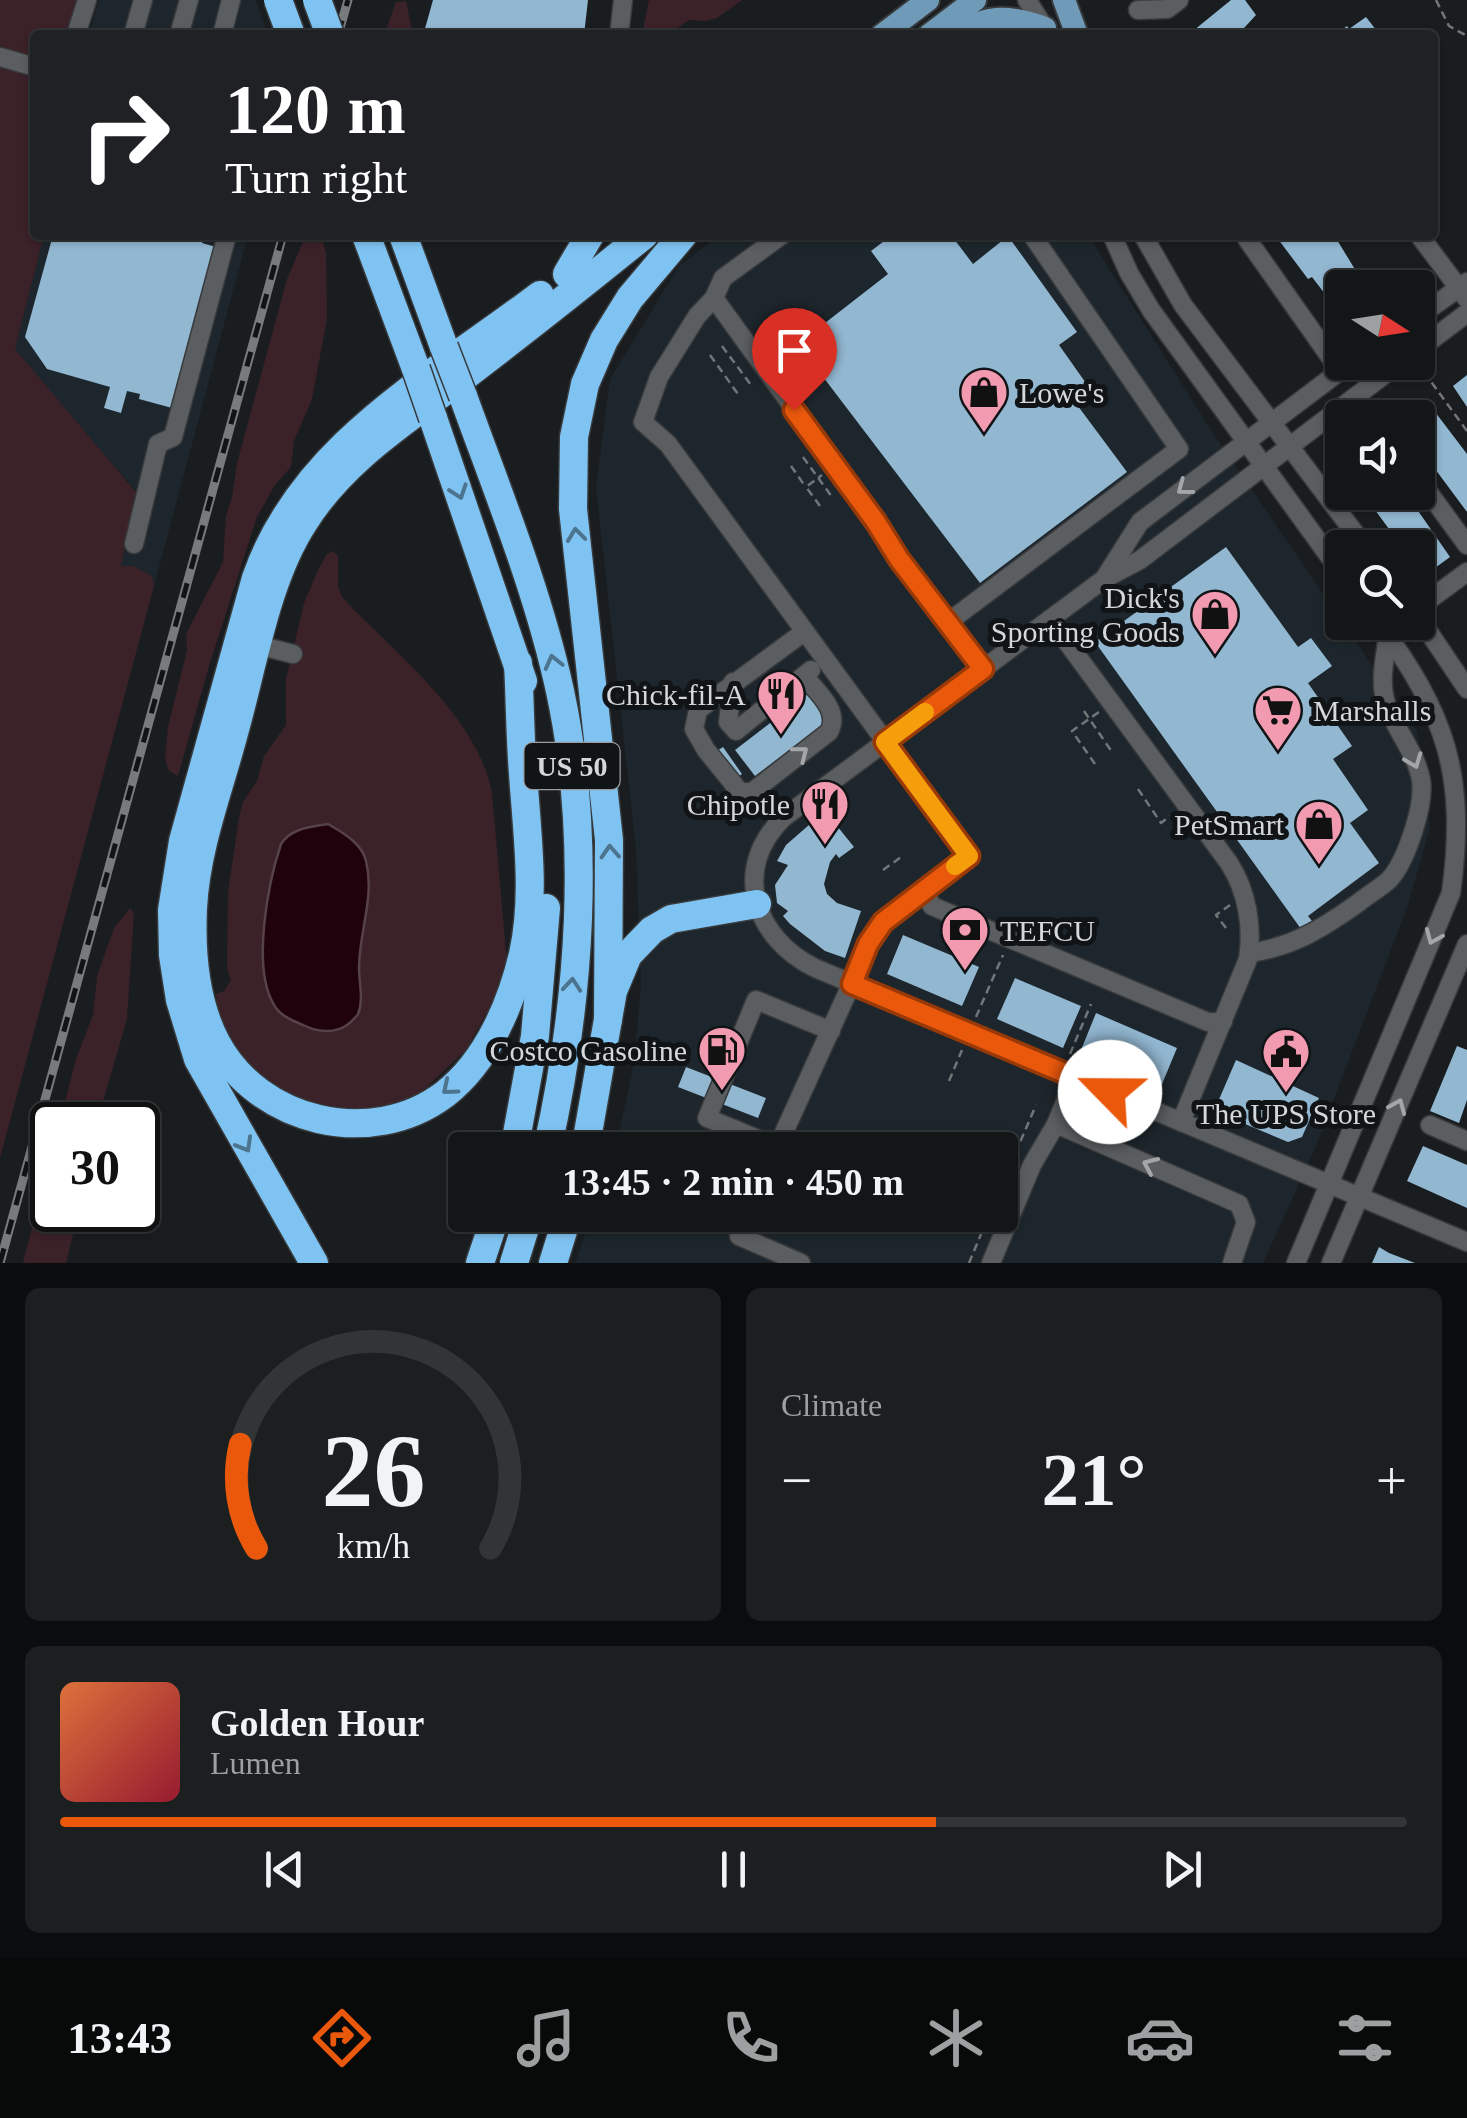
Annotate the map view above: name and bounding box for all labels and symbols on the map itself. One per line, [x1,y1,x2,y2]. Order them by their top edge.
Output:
north arrow [1325,270,1435,380]
pin [752,308,837,411]
shop icon: Lowe's [958,366,1010,434]
place label: Lowe's [1019,376,1104,409]
one-way arrow [1177,477,1195,494]
one-way arrow [448,482,468,499]
one-way arrow [566,527,587,543]
place label: Dick's Sporting Goods [991,581,1180,648]
shop icon: Dick's Sporting Goods [1189,588,1241,656]
one-way arrow [543,654,564,671]
restaurant icon: Chick-fil-A [755,668,807,736]
place label: Chick-fil-A [606,678,746,711]
supermarket icon: Marshalls [1252,684,1304,752]
place label: Marshalls [1313,694,1431,727]
road number: US 50 [524,743,620,789]
one-way arrow [790,747,808,765]
one-way arrow [1402,751,1422,768]
restaurant icon: Chipotle [799,778,851,846]
place label: Chipotle [687,788,790,821]
shop icon: PetSmart [1293,798,1345,866]
place label: PetSmart [1174,808,1285,841]
one-way arrow [600,844,621,860]
bank icon: TEFCU [939,904,991,972]
place label: TEFCU [1000,914,1095,947]
one-way arrow [1425,927,1445,945]
one-way arrow [561,976,583,992]
fuel station icon: Costco Gasoline [696,1024,748,1092]
public building icon: The UPS Store [1260,1026,1312,1094]
place label: Costco Gasoline [490,1034,687,1067]
position arrow [1058,1040,1162,1144]
one-way arrow [443,1076,461,1094]
place label: The UPS Store [1196,1097,1376,1130]
one-way arrow [1386,1098,1406,1116]
speed limit sign: 30 [30,1102,160,1232]
one-way arrow [233,1134,253,1152]
one-way arrow [1142,1157,1160,1177]

